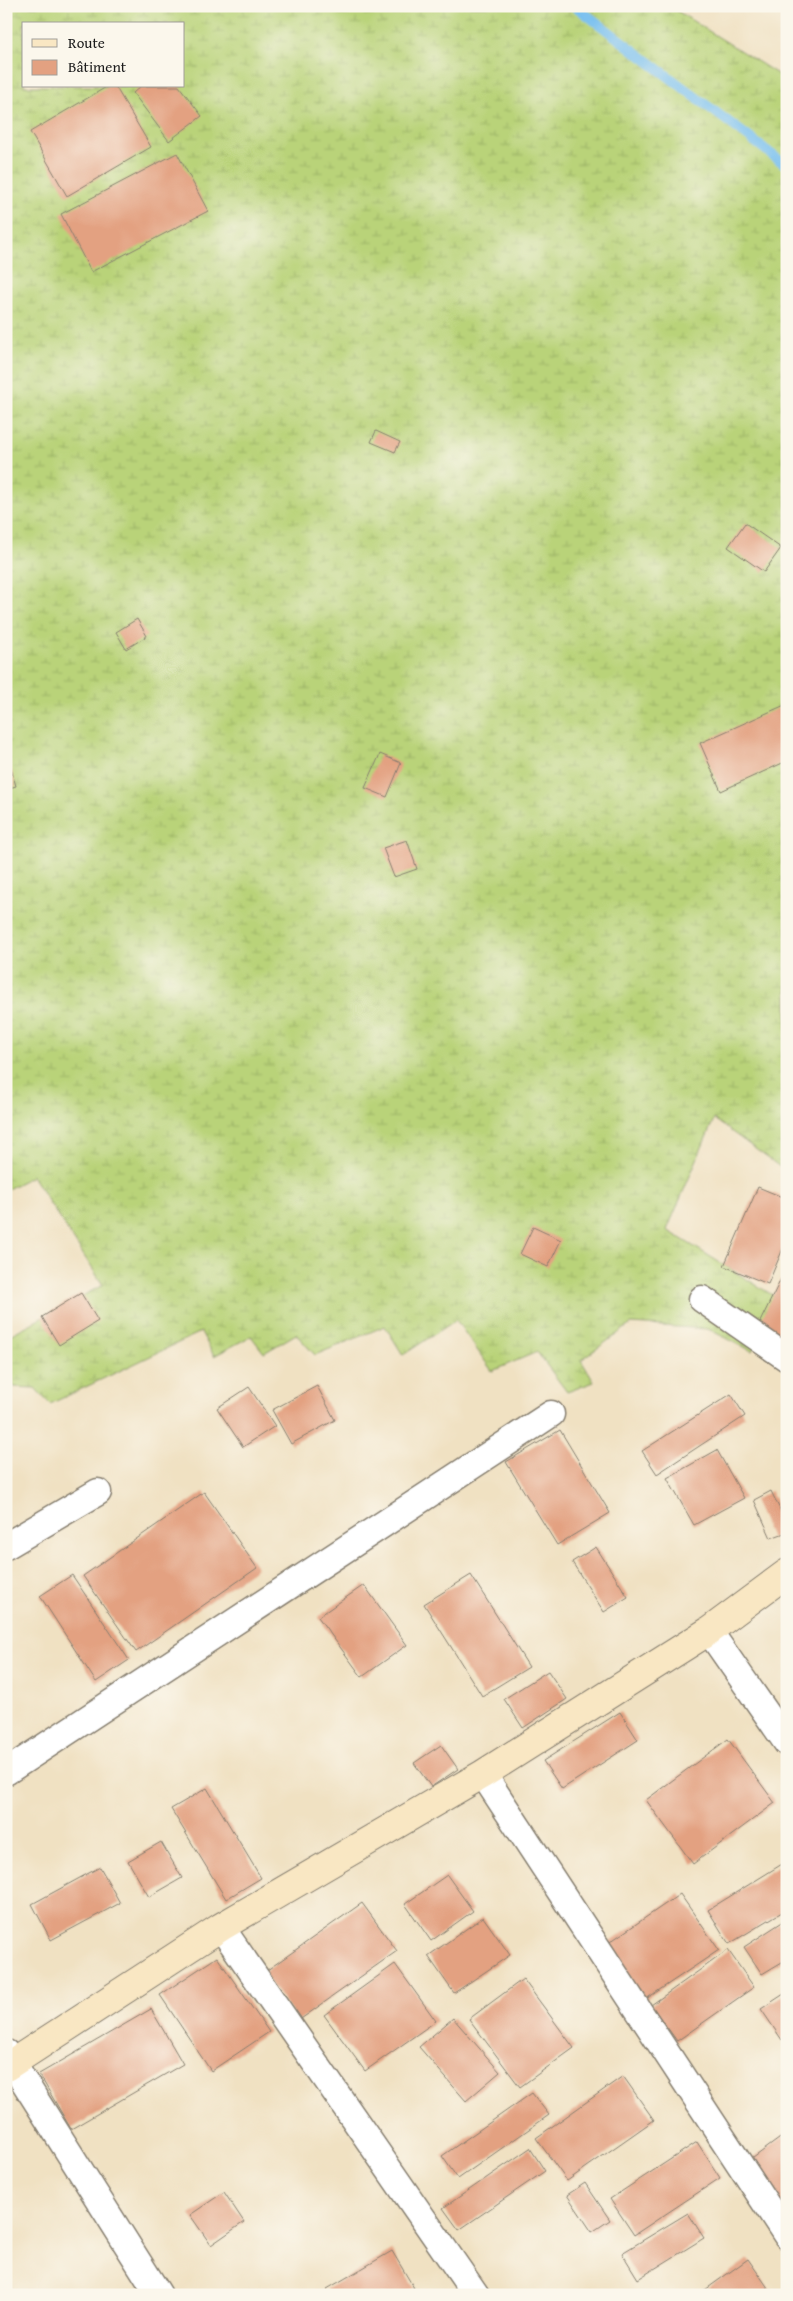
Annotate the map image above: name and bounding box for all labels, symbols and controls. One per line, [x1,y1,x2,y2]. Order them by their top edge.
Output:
legend [22,22,185,88]
text: Route [68,32,105,53]
text: Bâtiment [68,56,127,77]

